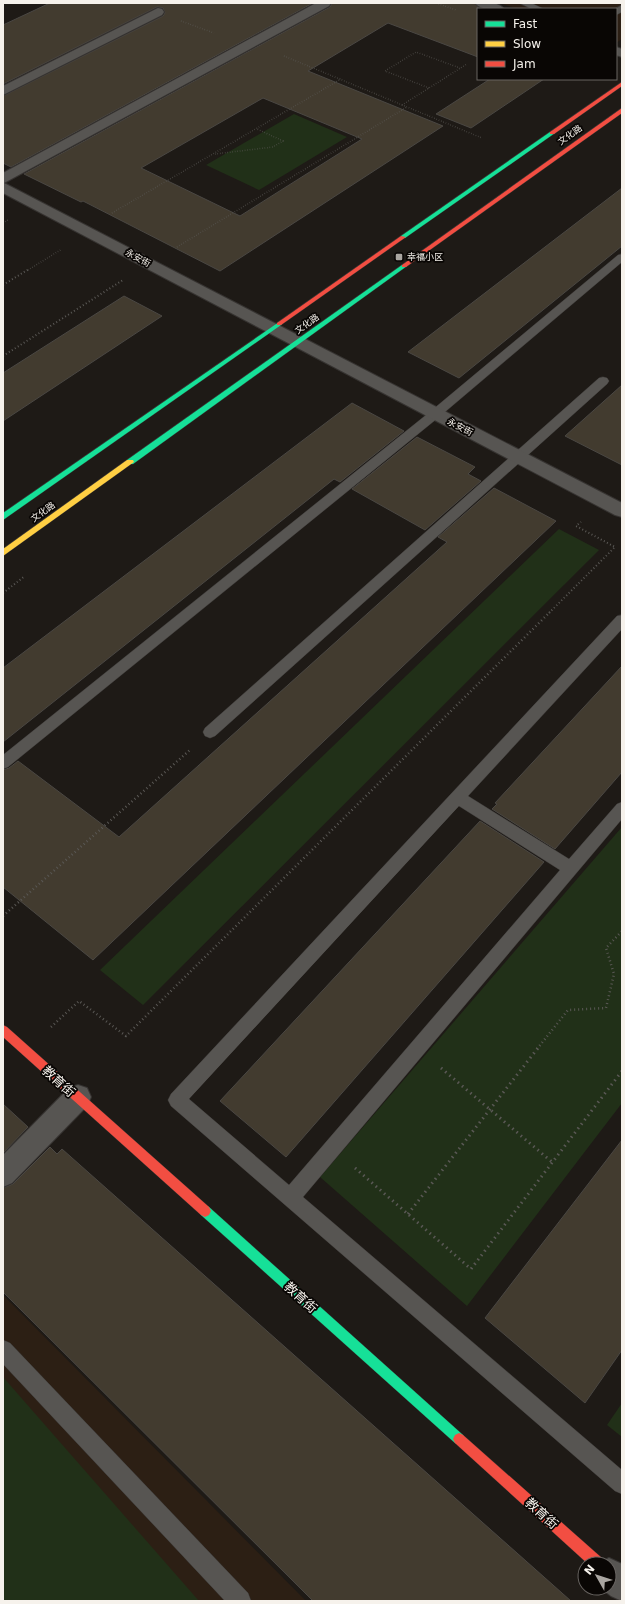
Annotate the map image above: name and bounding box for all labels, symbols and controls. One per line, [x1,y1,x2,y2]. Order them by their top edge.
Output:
legend [477,8,617,80]
text: Fast [513,17,537,31]
text: Slow [513,37,541,51]
text: Jam [512,57,536,71]
street label: 文化路 [556,122,584,147]
street label: 永安街 [124,247,152,269]
marker: 幸福小区 [394,252,404,262]
place label: 幸福小区 [407,252,443,262]
street label: 文化路 [293,311,321,336]
street label: 永安街 [446,416,474,438]
street label: 文化路 [29,499,57,524]
street label: 教育街 [39,1063,78,1100]
street label: 教育街 [281,1279,320,1316]
street label: 教育街 [522,1495,561,1532]
north arrow [577,1556,617,1596]
text: N [582,1562,598,1578]

